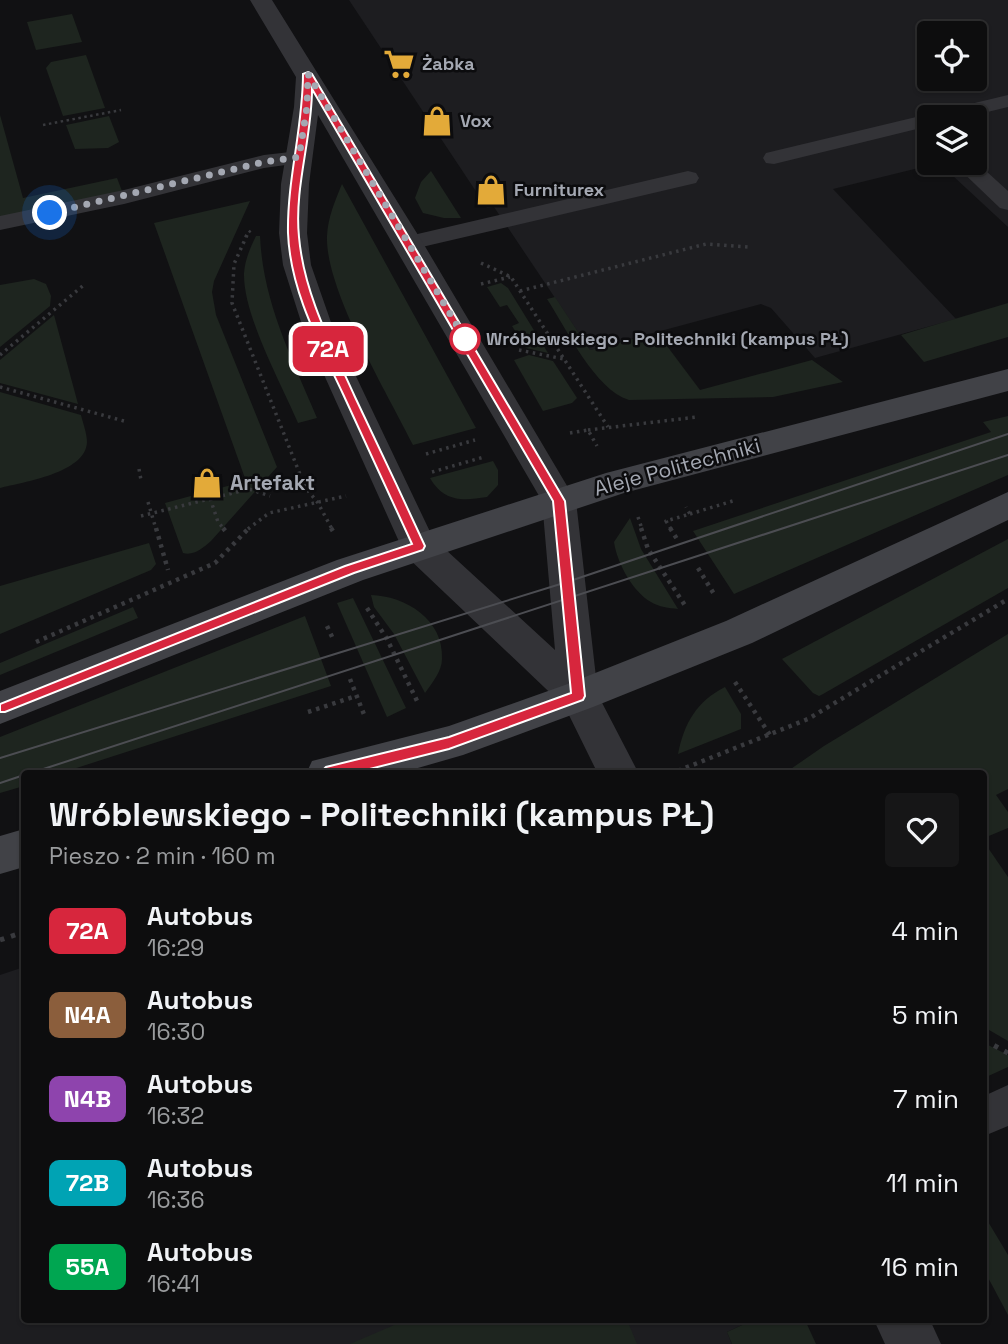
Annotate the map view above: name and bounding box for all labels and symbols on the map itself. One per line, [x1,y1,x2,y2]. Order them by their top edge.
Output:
supermarket icon: Żabka [382,47,416,81]
place label: Żabka [422,52,475,75]
shop icon: Vox [420,104,454,138]
place label: Vox [460,109,492,132]
shop icon: Furniturex [474,173,508,207]
place label: Furniturex [514,178,605,201]
your location [32,195,67,230]
marker: Wróblewskiego - Politechniki (kampus PŁ) [450,324,480,354]
line badge: 72A [288,326,368,372]
place label: Wróblewskiego - Politechniki (kampus PŁ) [486,327,849,350]
street label: Aleje Politechniki [591,431,763,502]
shop icon: Artefakt [190,466,224,500]
place label: Artefakt [230,469,315,496]

